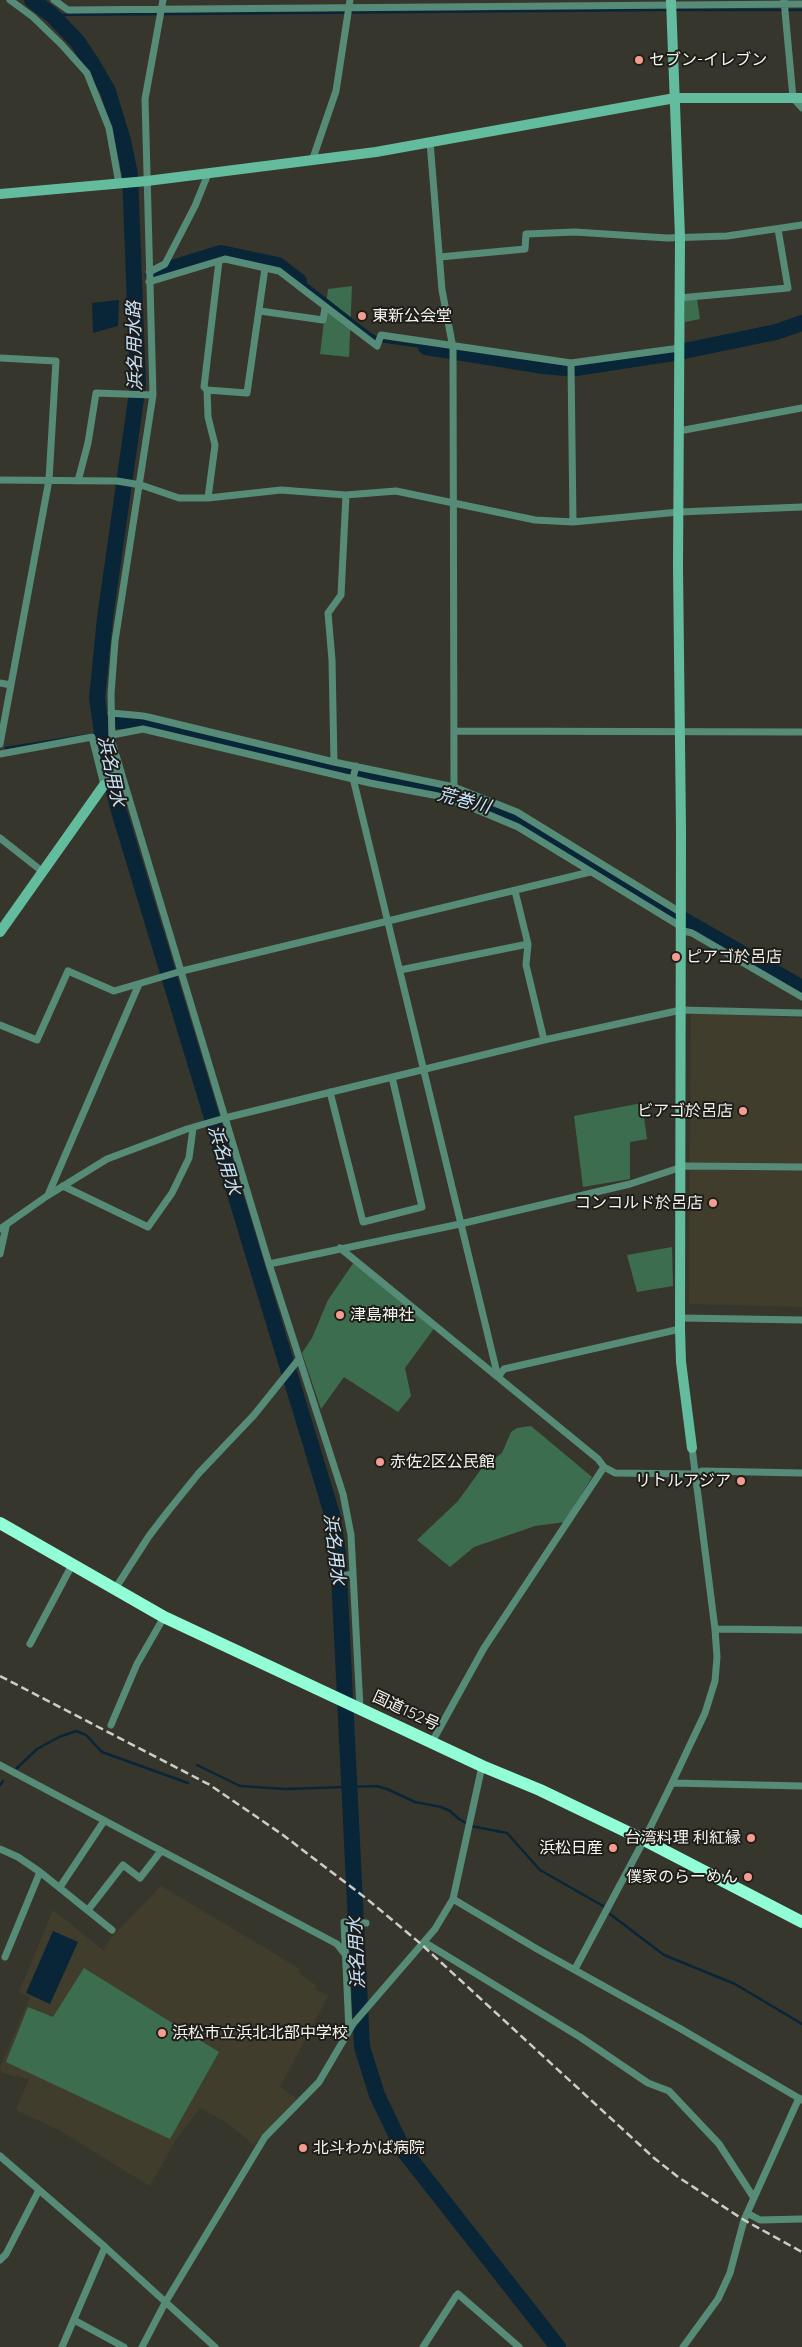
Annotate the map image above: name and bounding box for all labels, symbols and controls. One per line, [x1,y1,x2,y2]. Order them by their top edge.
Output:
place label: セブン-イレブン [649,50,767,70]
marker: セブン-イレブン [633,54,645,66]
water label: 浜名用水路 [123,301,147,391]
place label: 東新公会堂 [372,306,452,326]
marker: 東新公会堂 [356,310,368,322]
water label: 浜名用水 [93,734,129,808]
water label: 荒巻川 [435,784,493,818]
place label: ピアゴ於呂店 [686,947,782,967]
marker: ピアゴ於呂店 [670,951,682,963]
place label: ビアゴ於呂店 [637,1101,733,1121]
marker: ビアゴ於呂店 [737,1105,749,1117]
water label: 浜名用水 [203,1122,245,1198]
place label: コンコルド於呂店 [575,1193,703,1213]
marker: コンコルド於呂店 [707,1197,719,1209]
place label: 津島神社 [350,1305,414,1325]
marker: 津島神社 [334,1309,346,1321]
place label: 赤佐2区公民館 [390,1452,495,1472]
marker: 赤佐2区公民館 [374,1456,386,1468]
place label: リトルアジア [635,1471,731,1491]
marker: リトルアジア [735,1475,747,1487]
water label: 浜名用水 [319,1512,349,1586]
street label: 国道152号 [370,1687,442,1735]
place label: 台湾料理 利紅縁 [625,1828,741,1848]
marker: 台湾料理 利紅縁 [745,1832,757,1844]
place label: 浜松日産 [539,1838,603,1858]
marker: 浜松日産 [607,1842,619,1854]
place label: 僕家のらーめん [626,1867,738,1887]
marker: 僕家のらーめん [742,1871,754,1883]
water label: 浜名用水 [344,1916,370,1990]
place label: 浜松市立浜北北部中学校 [172,2023,348,2043]
marker: 浜松市立浜北北部中学校 [156,2027,168,2039]
place label: 北斗わかば病院 [313,2138,425,2158]
marker: 北斗わかば病院 [297,2142,309,2154]

